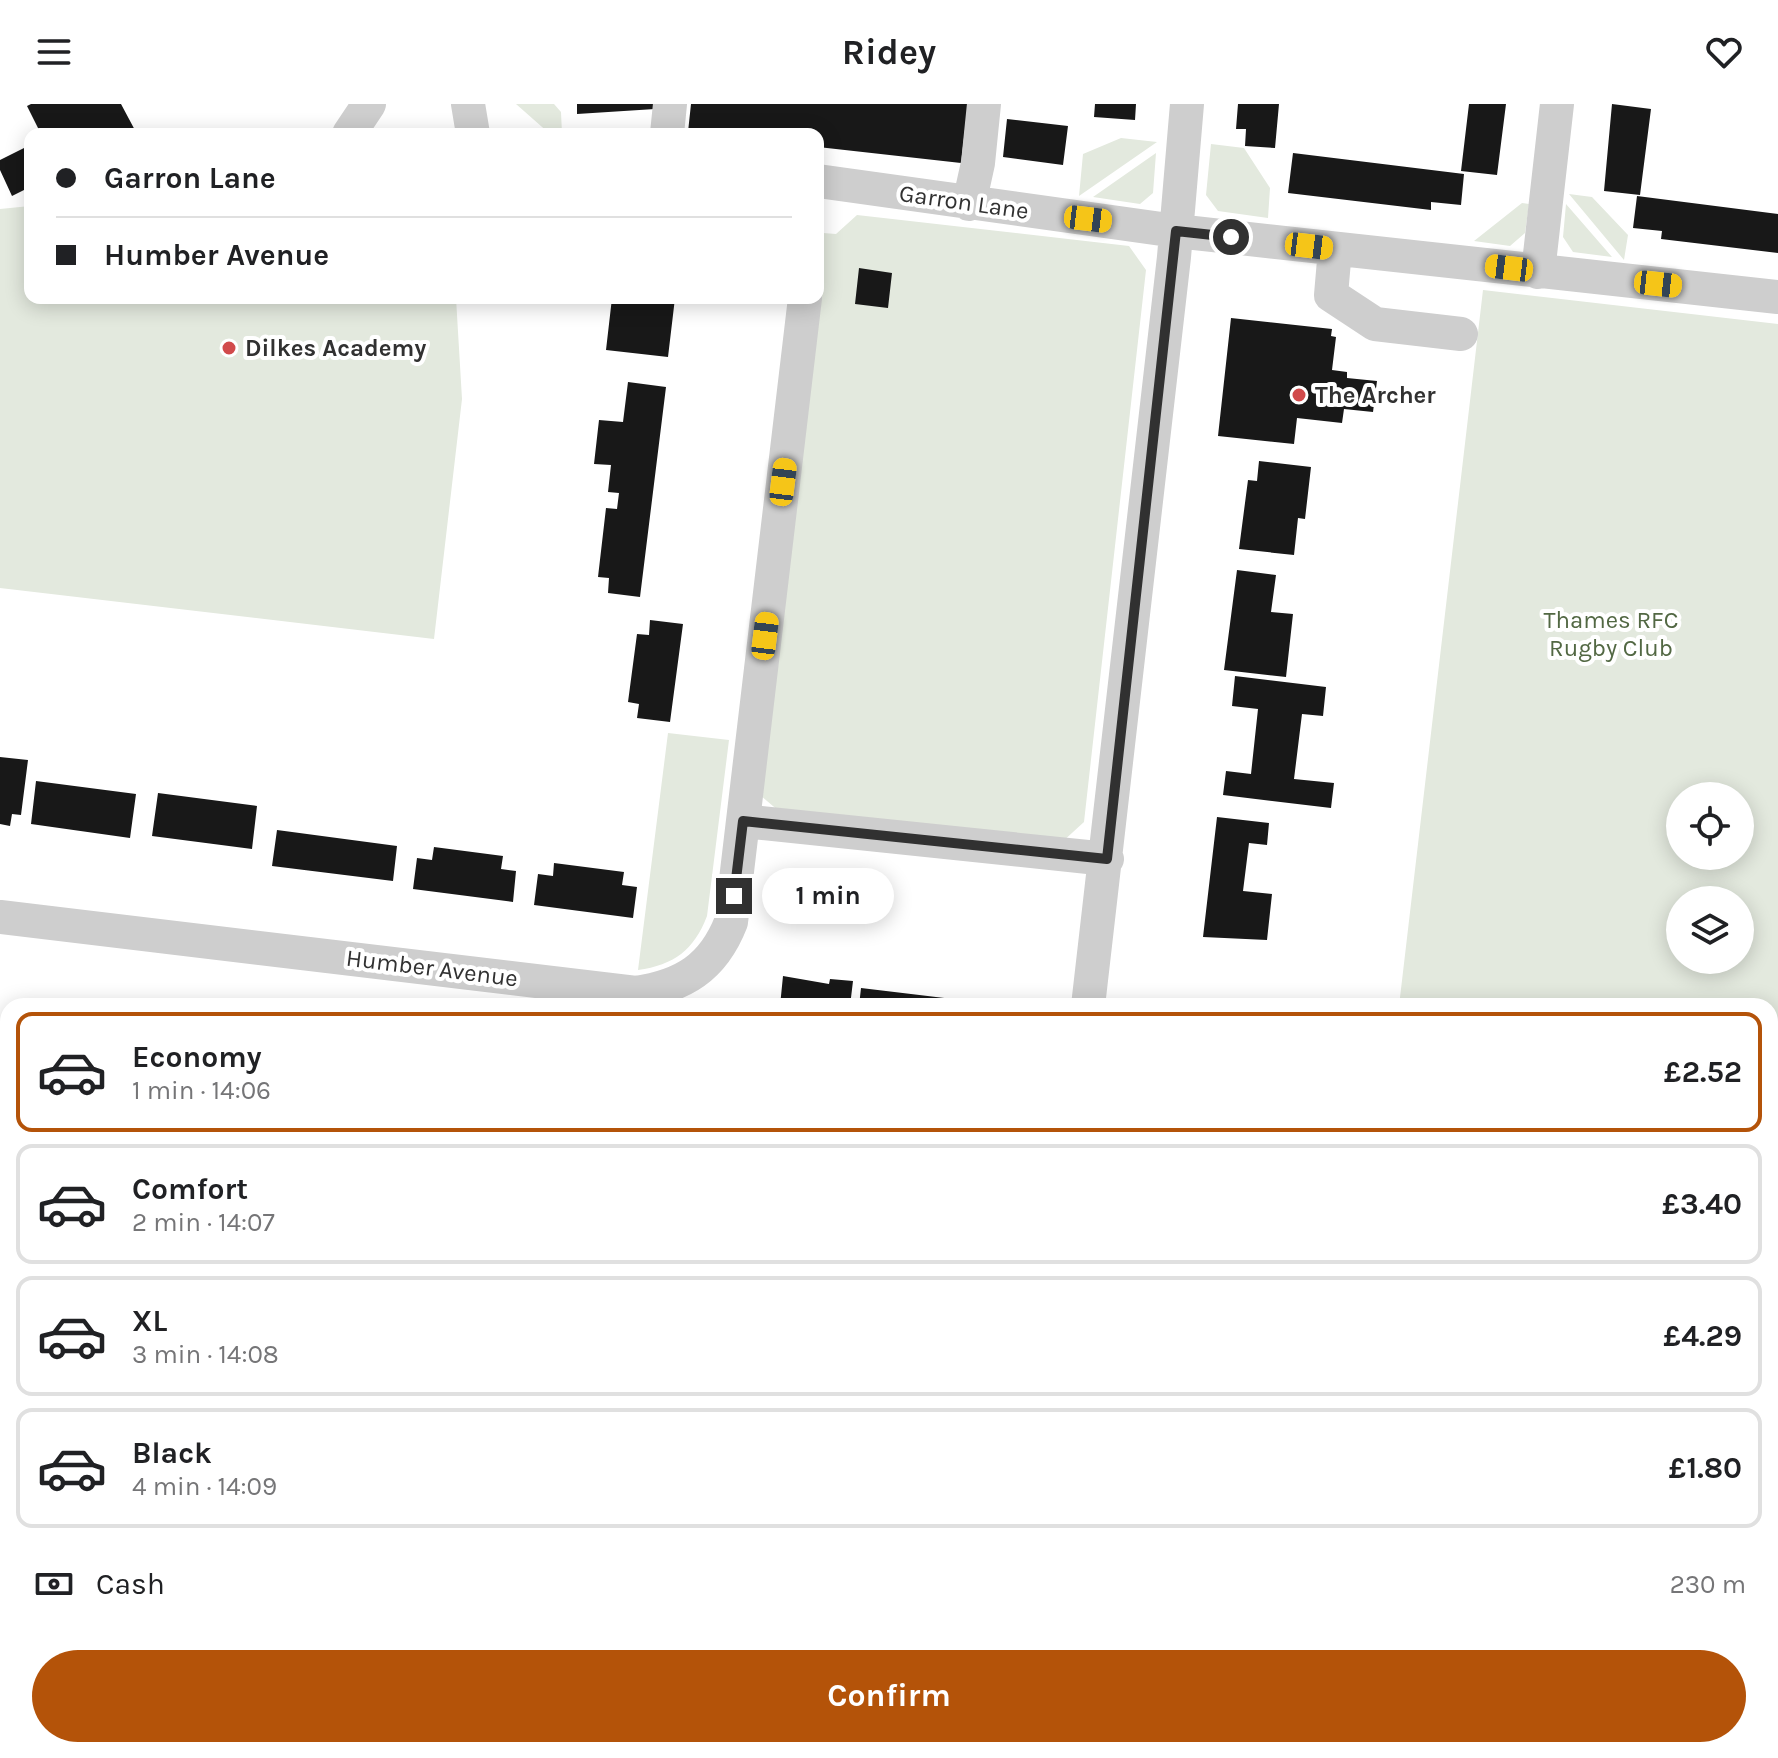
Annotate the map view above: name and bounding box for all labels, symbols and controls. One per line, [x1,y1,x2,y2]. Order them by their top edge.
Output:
icon: menu [32,30,76,74]
icon: heart [1702,30,1746,74]
text: Ridey [842,31,936,73]
text: Garron Lane [104,160,276,196]
street label: Garron Lane [897,179,1031,225]
car [1063,204,1113,234]
route start [1213,219,1249,255]
car [1284,231,1334,261]
text: Humber Avenue [104,237,329,273]
car [1484,253,1534,283]
car [1633,270,1683,298]
place label: Dilkes Academy [245,334,426,362]
marker: Dilkes Academy [220,339,238,357]
place label: The Archer [1315,381,1436,409]
marker: The Archer [1290,386,1308,404]
car [768,457,798,507]
park label: Thames RFC Rugby Club [1544,606,1678,662]
car [750,611,780,661]
map controls [1666,782,1754,974]
button: locate [1666,782,1754,870]
callout: 1 min [762,868,894,924]
route end [716,878,752,914]
text: 1 min [795,880,861,911]
button: layers [1666,886,1754,974]
street label: Humber Avenue [344,944,520,992]
icon: car [36,1036,108,1108]
text: Economy [132,1039,262,1075]
text: £2.52 [1664,1054,1742,1090]
text: 1 min · 14:06 [132,1075,271,1106]
icon: car [36,1168,108,1240]
text: Comfort [132,1171,248,1207]
text: £3.40 [1662,1186,1742,1222]
text: 2 min · 14:07 [132,1207,275,1238]
icon: car [36,1300,108,1372]
text: XL [132,1303,167,1339]
text: £4.29 [1663,1318,1742,1354]
text: 3 min · 14:08 [132,1339,279,1370]
icon: car [36,1432,108,1504]
text: Black [132,1435,212,1471]
text: £1.80 [1668,1450,1742,1486]
text: 4 min · 14:09 [132,1471,277,1502]
icon: cash [32,1562,76,1606]
text: Cash [96,1566,165,1602]
text: 230 m [1670,1569,1746,1600]
button: Confirm [32,1650,1746,1742]

